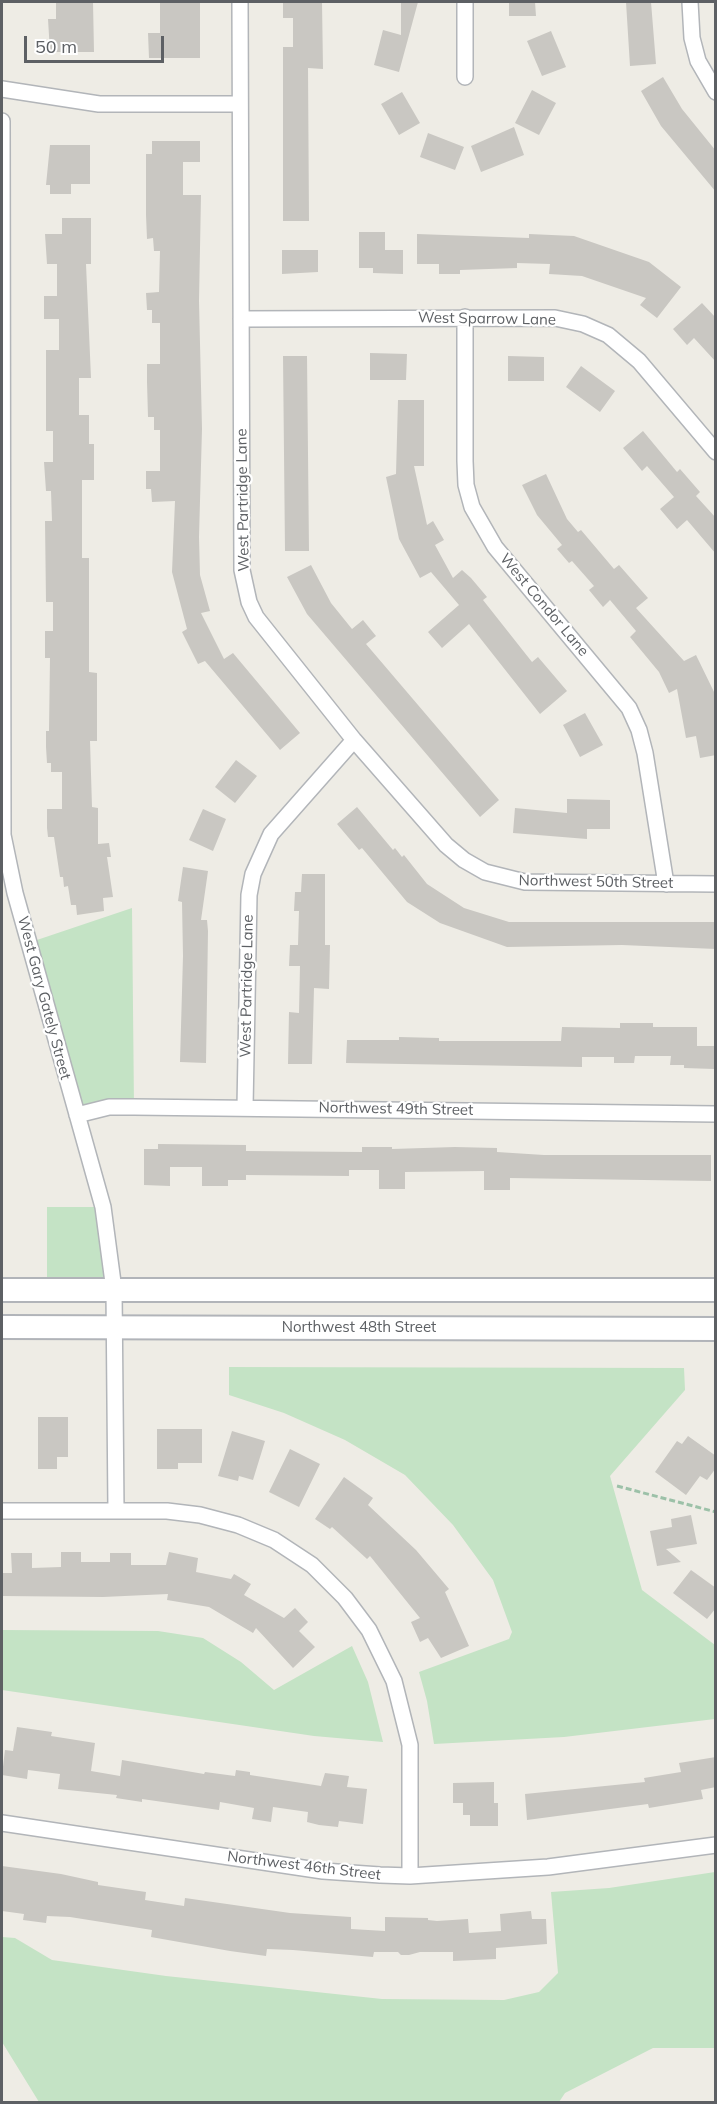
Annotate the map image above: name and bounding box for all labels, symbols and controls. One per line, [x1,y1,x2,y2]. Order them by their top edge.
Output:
scale bar [27,24,166,62]
text: 50 m [35,35,77,58]
street label: West Sparrow Lane [418,309,556,329]
street label: West Partridge Lane [233,428,253,572]
street label: West Condor Lane [496,550,592,660]
street label: Northwest 50th Street [519,872,673,892]
street label: West Gary Gately Street [14,914,74,1082]
street label: West Partridge Lane [237,914,257,1058]
street label: Northwest 49th Street [319,1099,473,1119]
street label: Northwest 48th Street [282,1318,436,1336]
street label: Northwest 46th Street [226,1848,382,1884]

